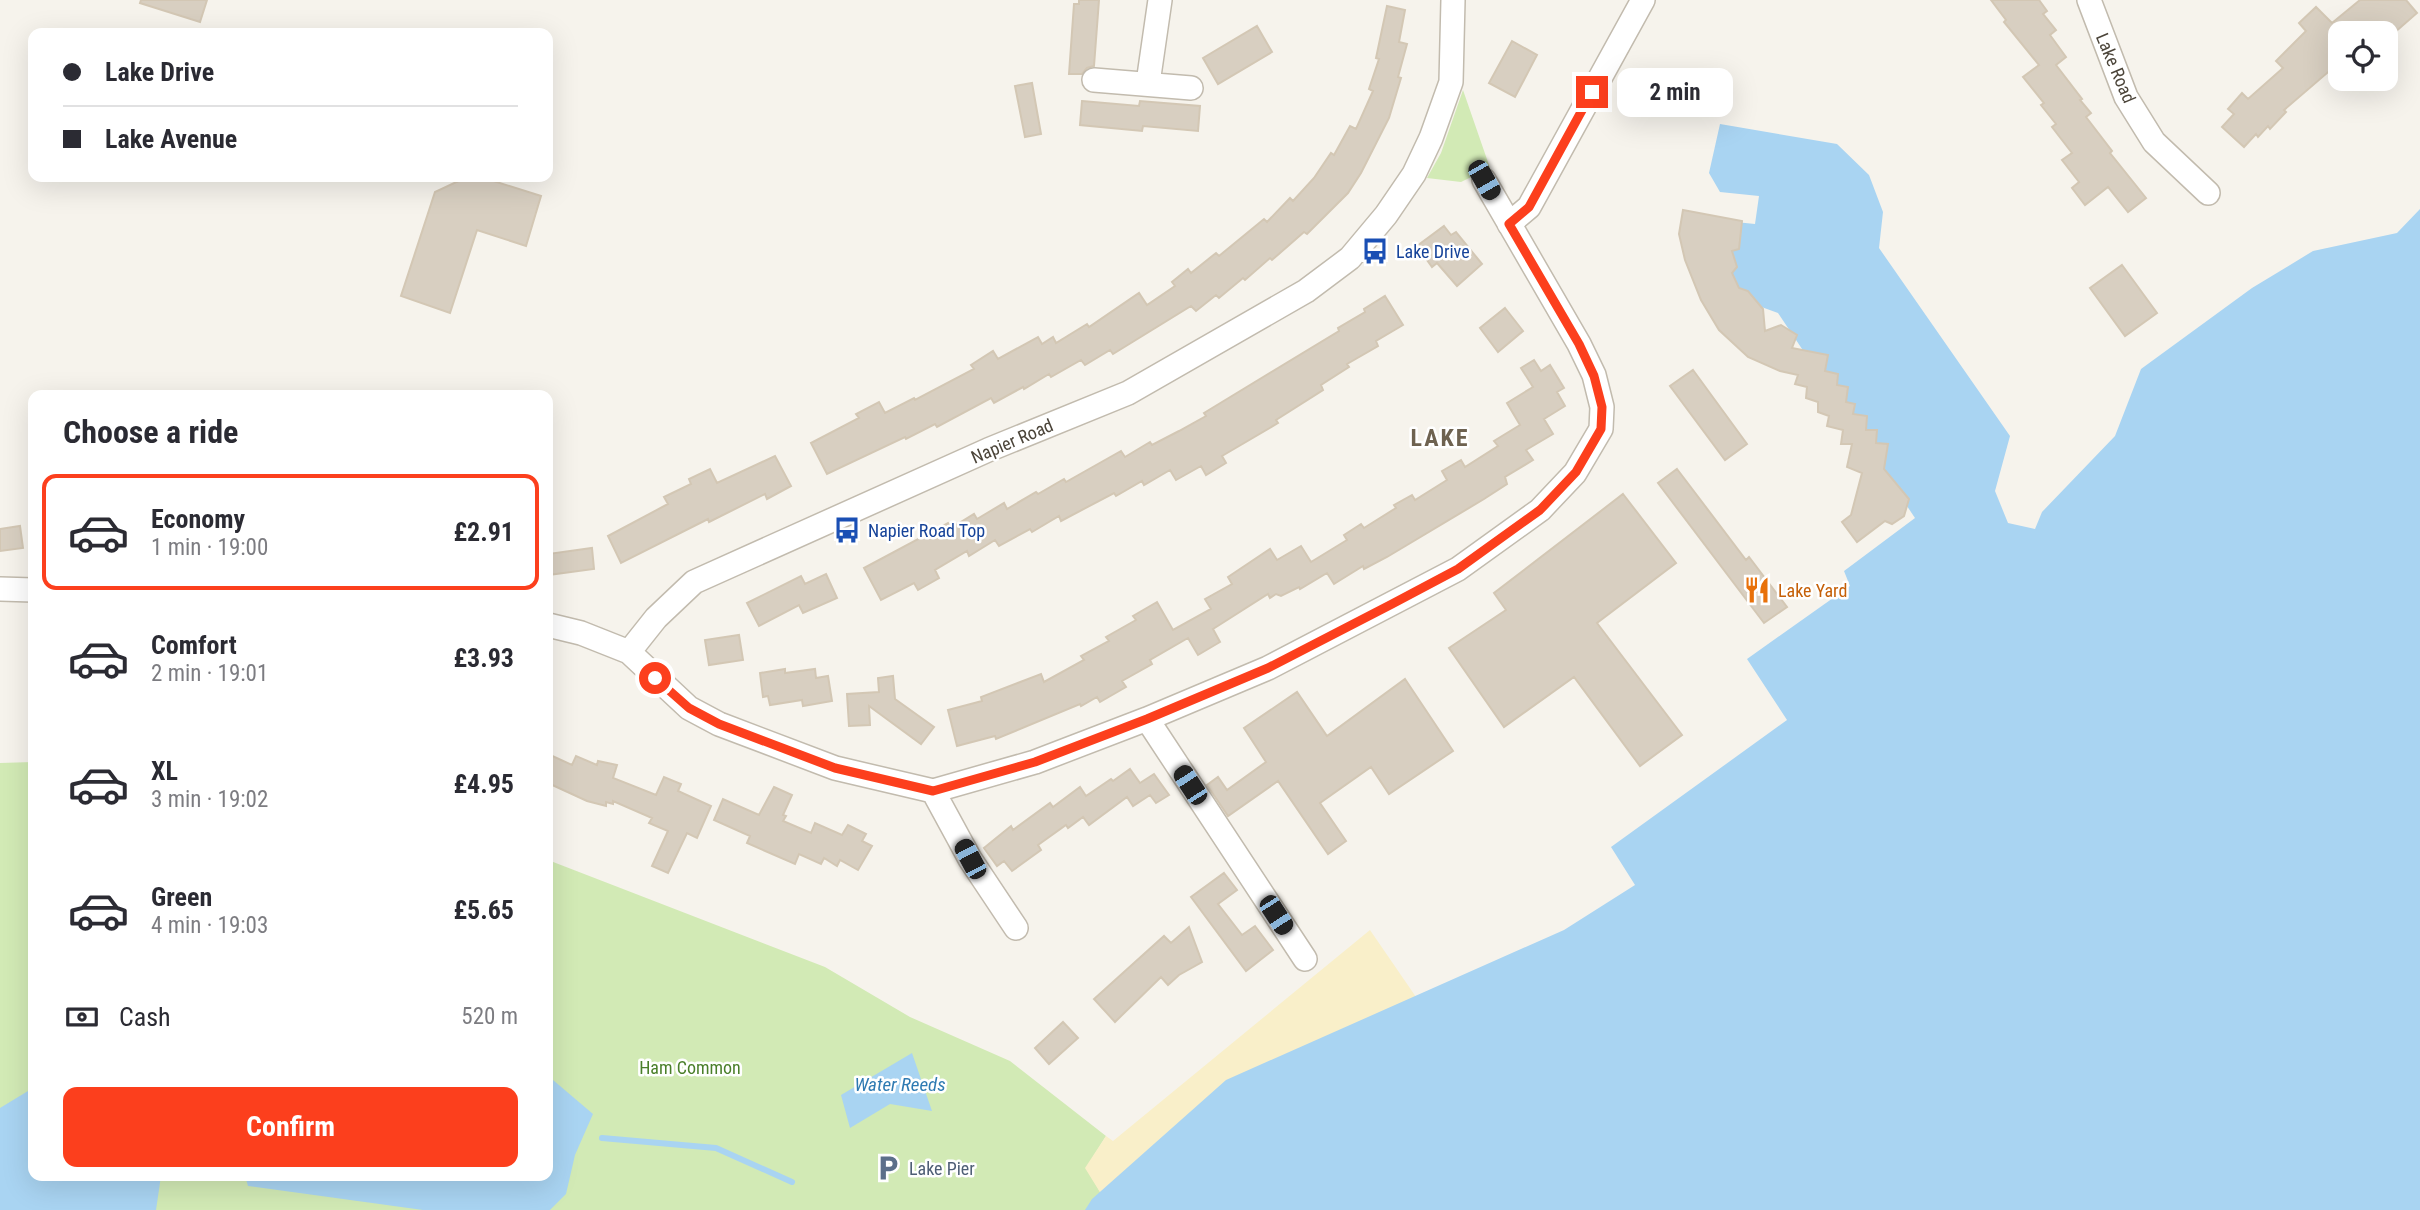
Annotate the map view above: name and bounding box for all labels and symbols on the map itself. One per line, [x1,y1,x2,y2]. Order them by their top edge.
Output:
street label: Lake Road [2092,30,2140,106]
callout: 2 min [1616,68,1732,116]
route end [1576,76,1608,108]
car [1465,157,1504,203]
bus stop icon: Lake Drive [1360,236,1390,266]
place label: Lake Drive [1396,241,1470,262]
street label: Napier Road [968,414,1056,468]
district label: LAKE [1410,424,1470,452]
bus stop icon: Napier Road Top [832,515,862,545]
place label: Napier Road Top [868,520,985,541]
restaurant icon: Lake Yard [1742,575,1772,605]
place label: Lake Yard [1778,580,1847,601]
route start [639,662,671,694]
car [1170,762,1211,808]
car [951,836,990,882]
car [1256,892,1297,938]
park label: Ham Common [639,1057,741,1078]
water label: Water Reeds [854,1073,946,1096]
parking icon: Lake Pier [873,1153,903,1183]
place label: Lake Pier [909,1158,975,1179]

